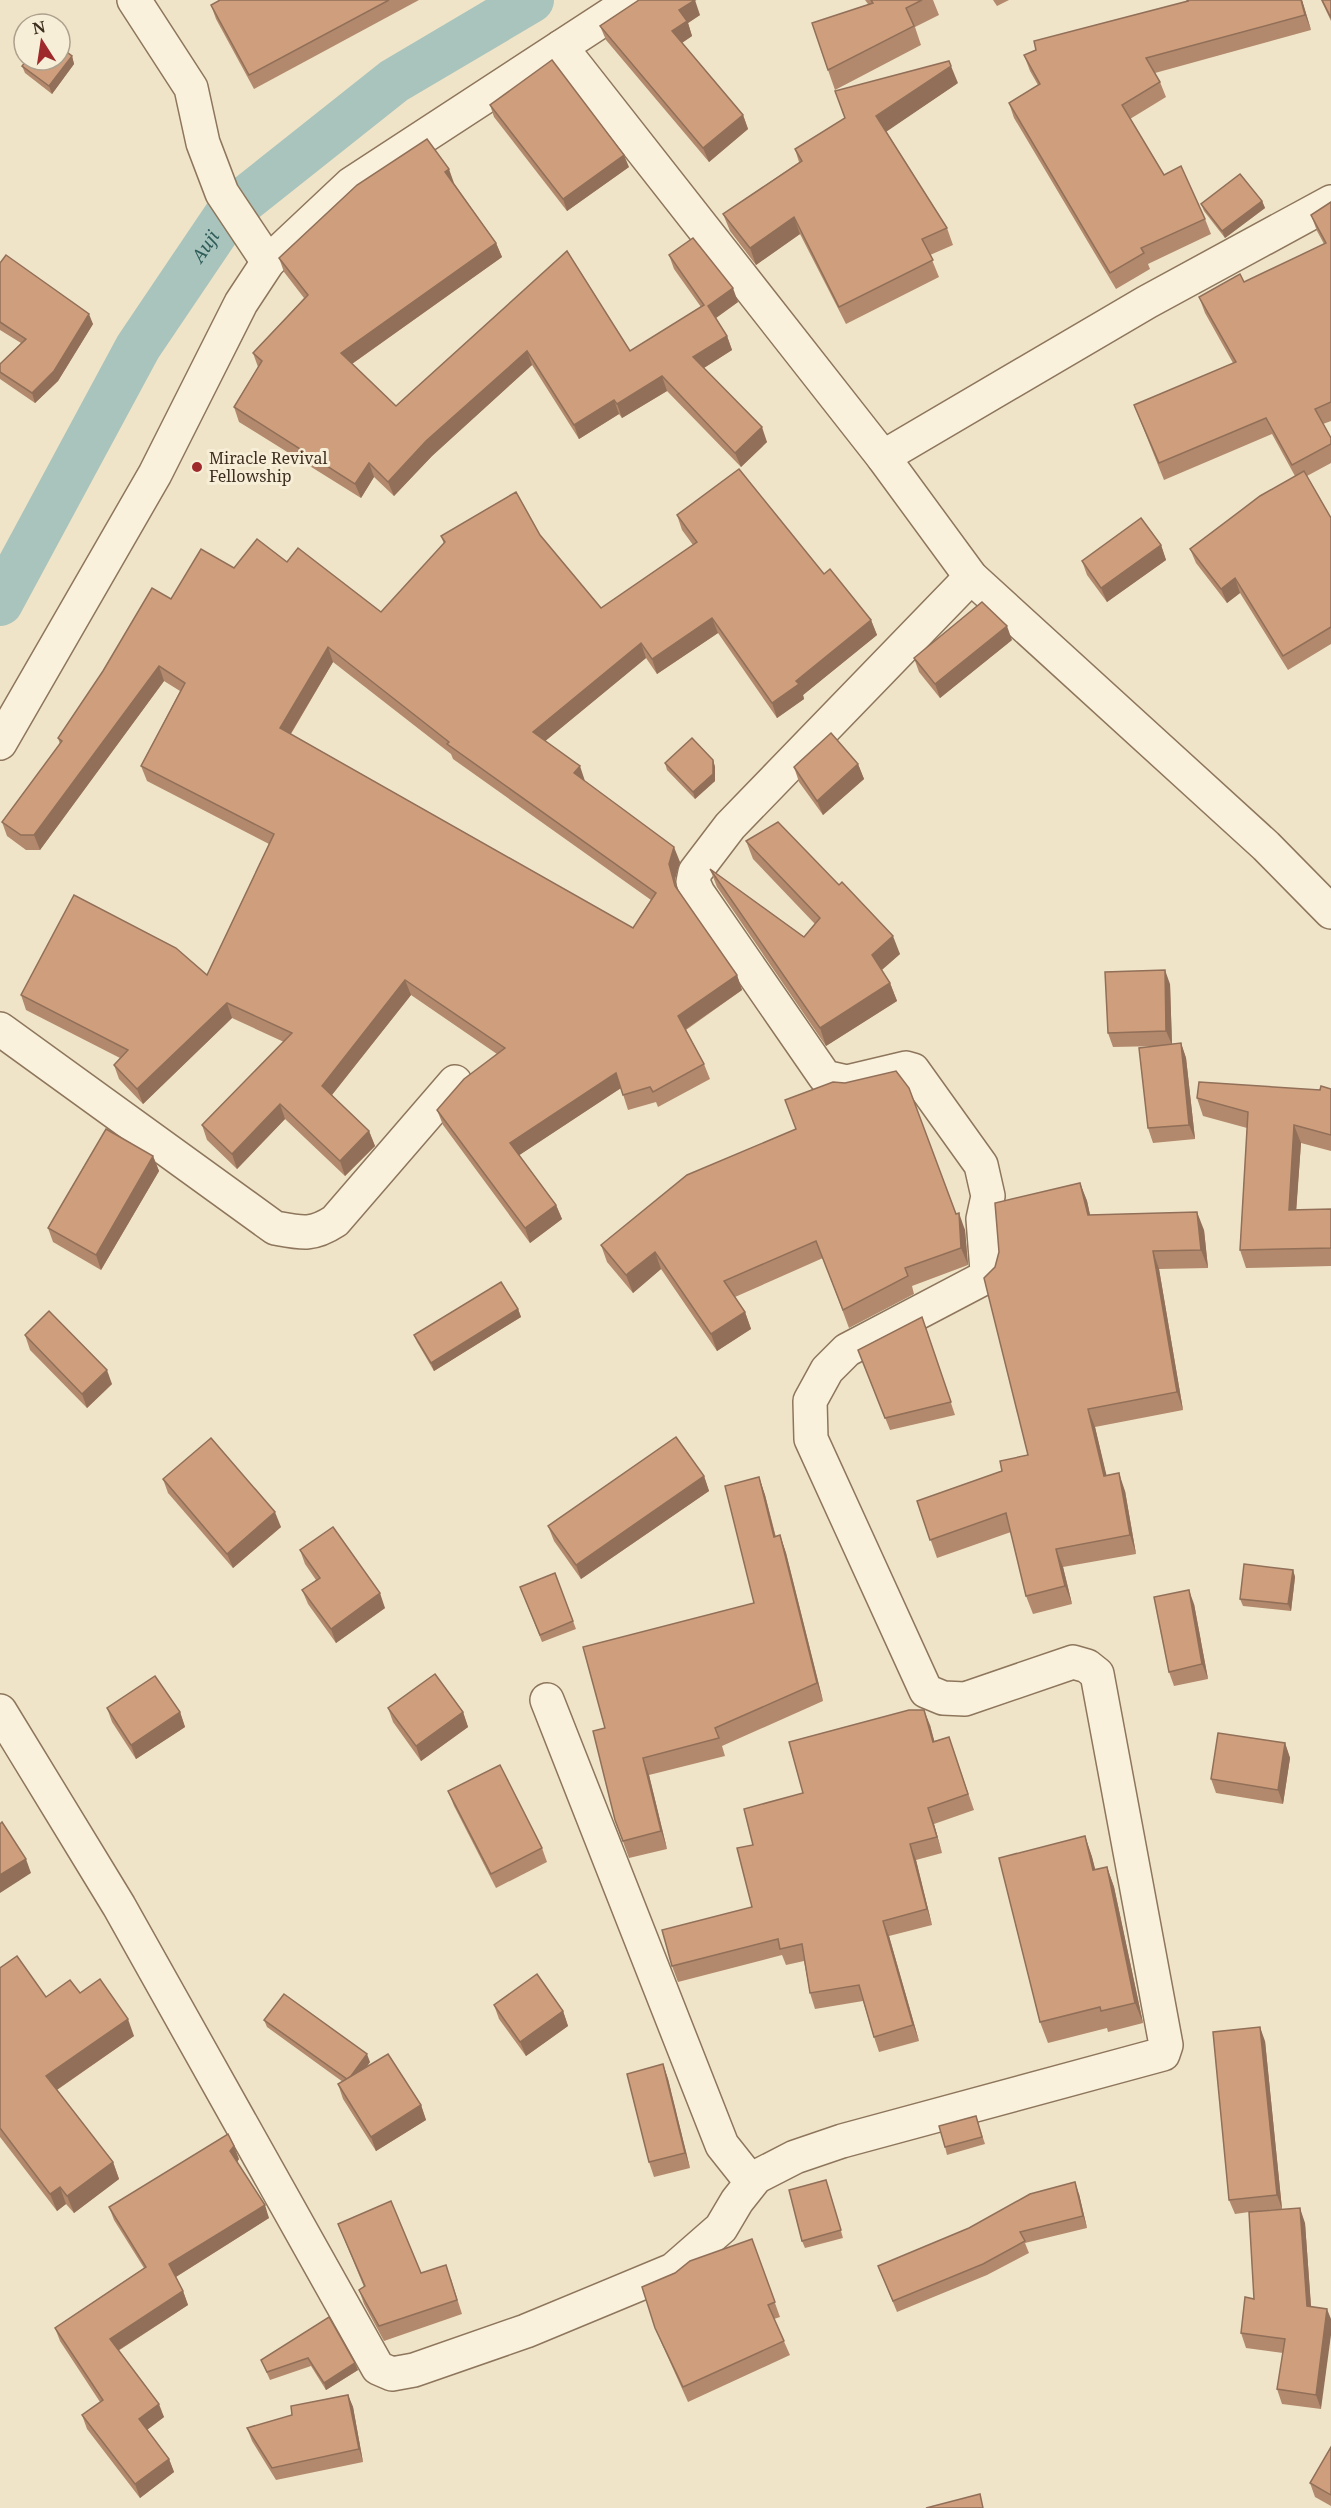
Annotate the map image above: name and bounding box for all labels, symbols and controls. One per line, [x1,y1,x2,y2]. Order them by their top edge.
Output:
north arrow [12,12,72,72]
text: N [30,15,48,39]
water label: Auji [184,225,225,268]
place label: Miracle Revival Fellowship [209,447,328,487]
marker: Miracle Revival Fellowship [190,460,204,474]

